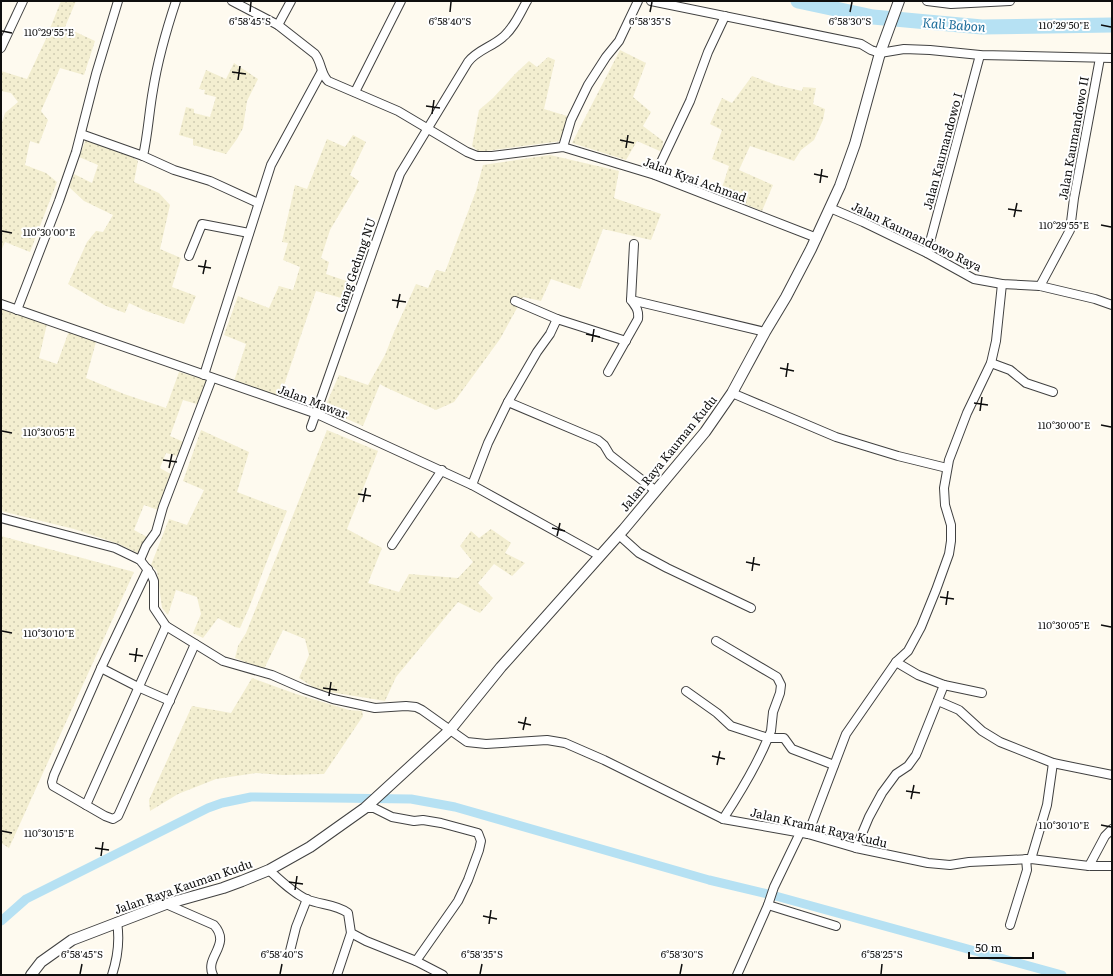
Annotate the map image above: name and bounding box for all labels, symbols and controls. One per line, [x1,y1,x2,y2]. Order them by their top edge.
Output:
water label: Kali Babon [922,12,987,36]
text: 6°58'45"S [229,13,271,28]
text: 6°58'40"S [429,13,471,28]
text: 6°58'35"S [629,13,671,28]
text: 6°58'30"S [829,13,871,28]
text: 110°29'50"E [1039,17,1089,32]
text: 110°29'55"E [24,24,74,39]
street label: Jalan Kaumandowo II [1053,75,1093,201]
street label: Jalan Kaumandowo I [918,90,966,212]
street label: Jalan Kyai Achmad [641,152,750,206]
street label: Jalan Kaumandowo Raya [849,197,986,276]
street label: Gang Gedung NU [330,215,380,315]
text: 110°29'55"E [1039,217,1089,232]
text: 110°30'00"E [23,224,75,239]
street label: Jalan Mawar [275,379,351,423]
street label: Jalan Raya Kauman Kudu [615,391,721,515]
text: 110°30'00"E [1038,417,1090,432]
text: 110°30'05"E [23,424,75,439]
text: 110°30'05"E [1038,617,1090,632]
text: 110°30'10"E [24,625,74,640]
street label: Jalan Kramat Raya Kudu [749,802,890,852]
text: 110°30'10"E [1039,817,1089,832]
text: 110°30'15"E [24,825,74,840]
street label: Jalan Raya Kauman Kudu [111,854,255,918]
scale bar [969,934,1033,960]
text: 50 m [975,938,1002,956]
text: 6°58'45"S [61,946,103,961]
text: 6°58'40"S [261,946,303,961]
text: 6°58'35"S [461,946,503,961]
text: 6°58'30"S [661,946,703,961]
text: 6°58'25"S [861,946,903,961]

